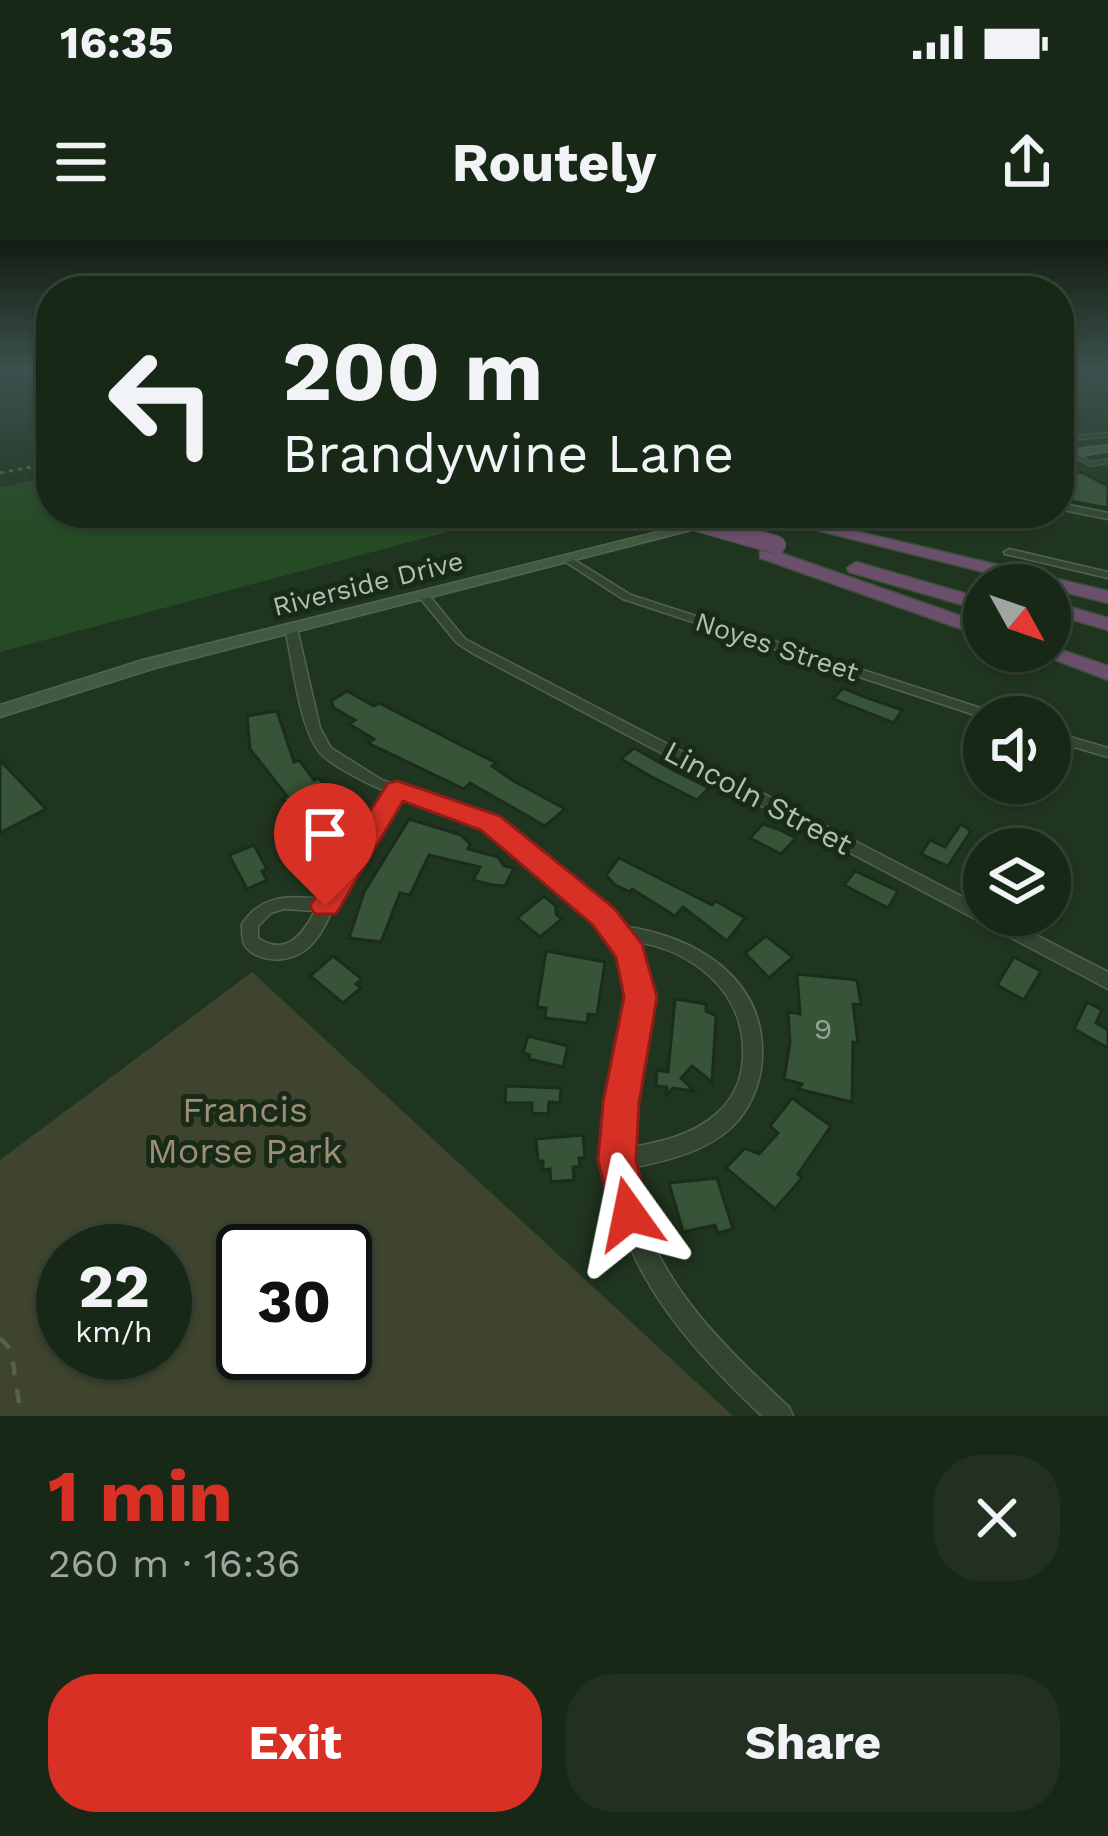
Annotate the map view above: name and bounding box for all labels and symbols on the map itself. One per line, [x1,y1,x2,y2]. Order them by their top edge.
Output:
street label: Riverside Drive [269,545,467,623]
north arrow [963,564,1071,672]
street label: Noyes Street [691,606,863,688]
street label: Lincoln Street [658,733,858,862]
pin [274,783,376,906]
house number: 9 [814,1011,832,1046]
park label: Francis Morse Park [147,1089,343,1172]
position arrow [566,1151,692,1277]
speed limit sign: 30 [216,1224,372,1380]

